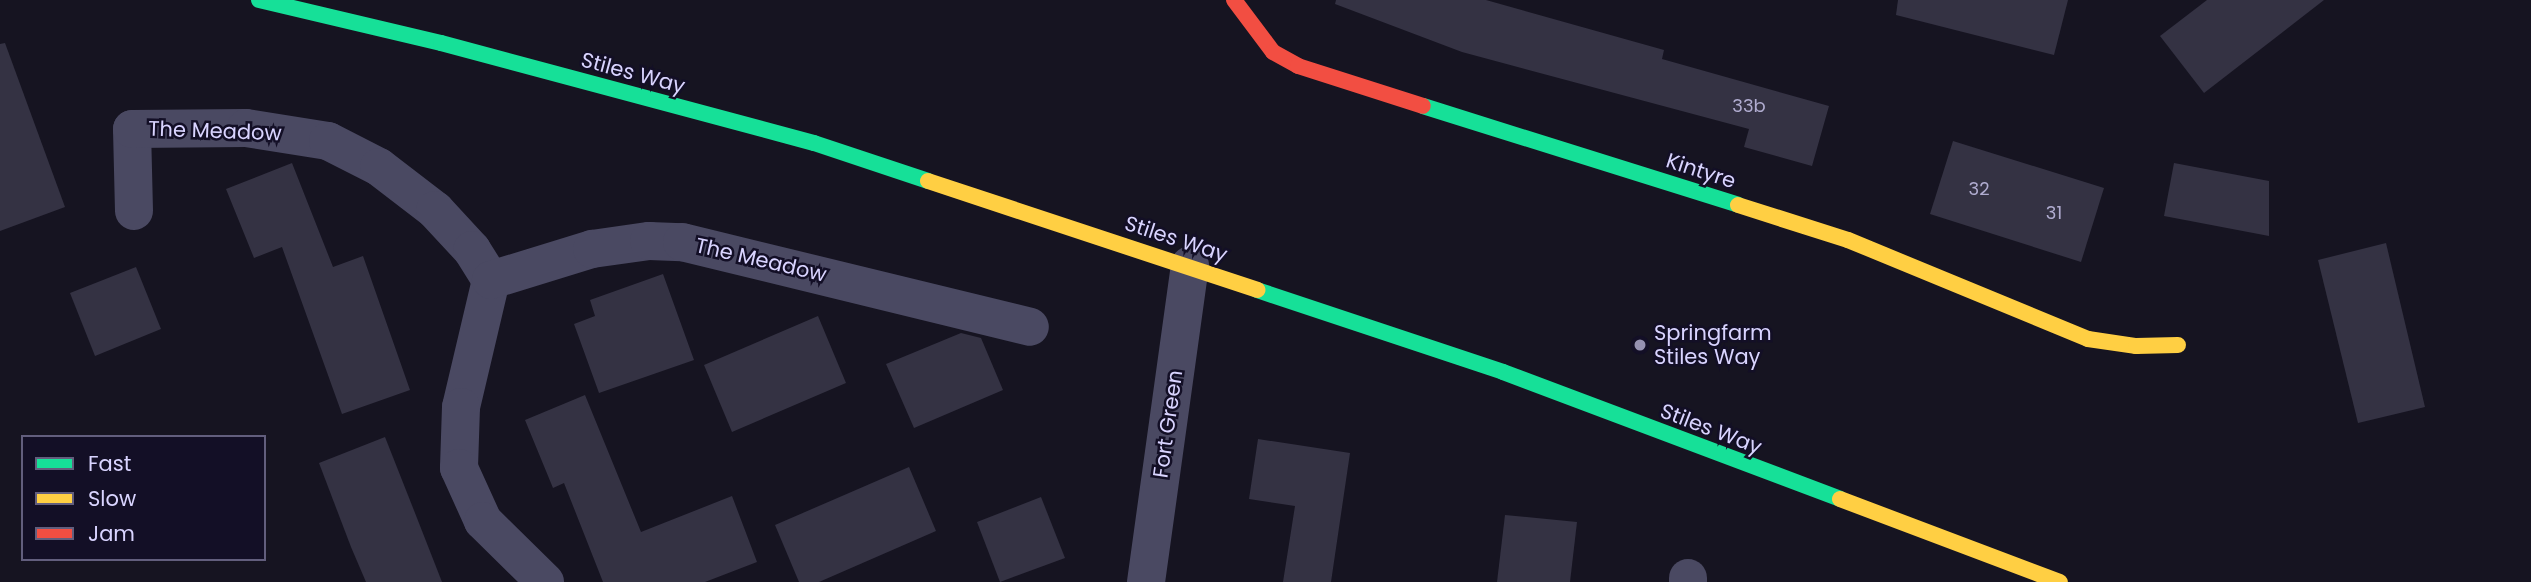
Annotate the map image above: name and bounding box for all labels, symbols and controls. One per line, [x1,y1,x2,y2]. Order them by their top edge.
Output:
street label: Stiles Way [578,47,688,99]
house number: 33b [1732,95,1766,117]
street label: The Meadow [148,116,282,146]
street label: Kintyre [1663,148,1739,194]
house number: 32 [1969,178,1989,200]
house number: 31 [2046,202,2062,224]
street label: Stiles Way [1122,211,1230,267]
street label: The Meadow [693,233,829,287]
place label: Springfarm Stiles Way [1654,320,1772,370]
marker: Springfarm Stiles Way [1632,337,1648,353]
street label: Fort Green [1148,368,1188,480]
street label: Stiles Way [1657,398,1765,460]
legend [21,435,266,561]
text: Fast [88,449,131,478]
text: Slow [88,484,136,513]
text: Jam [88,519,135,548]

